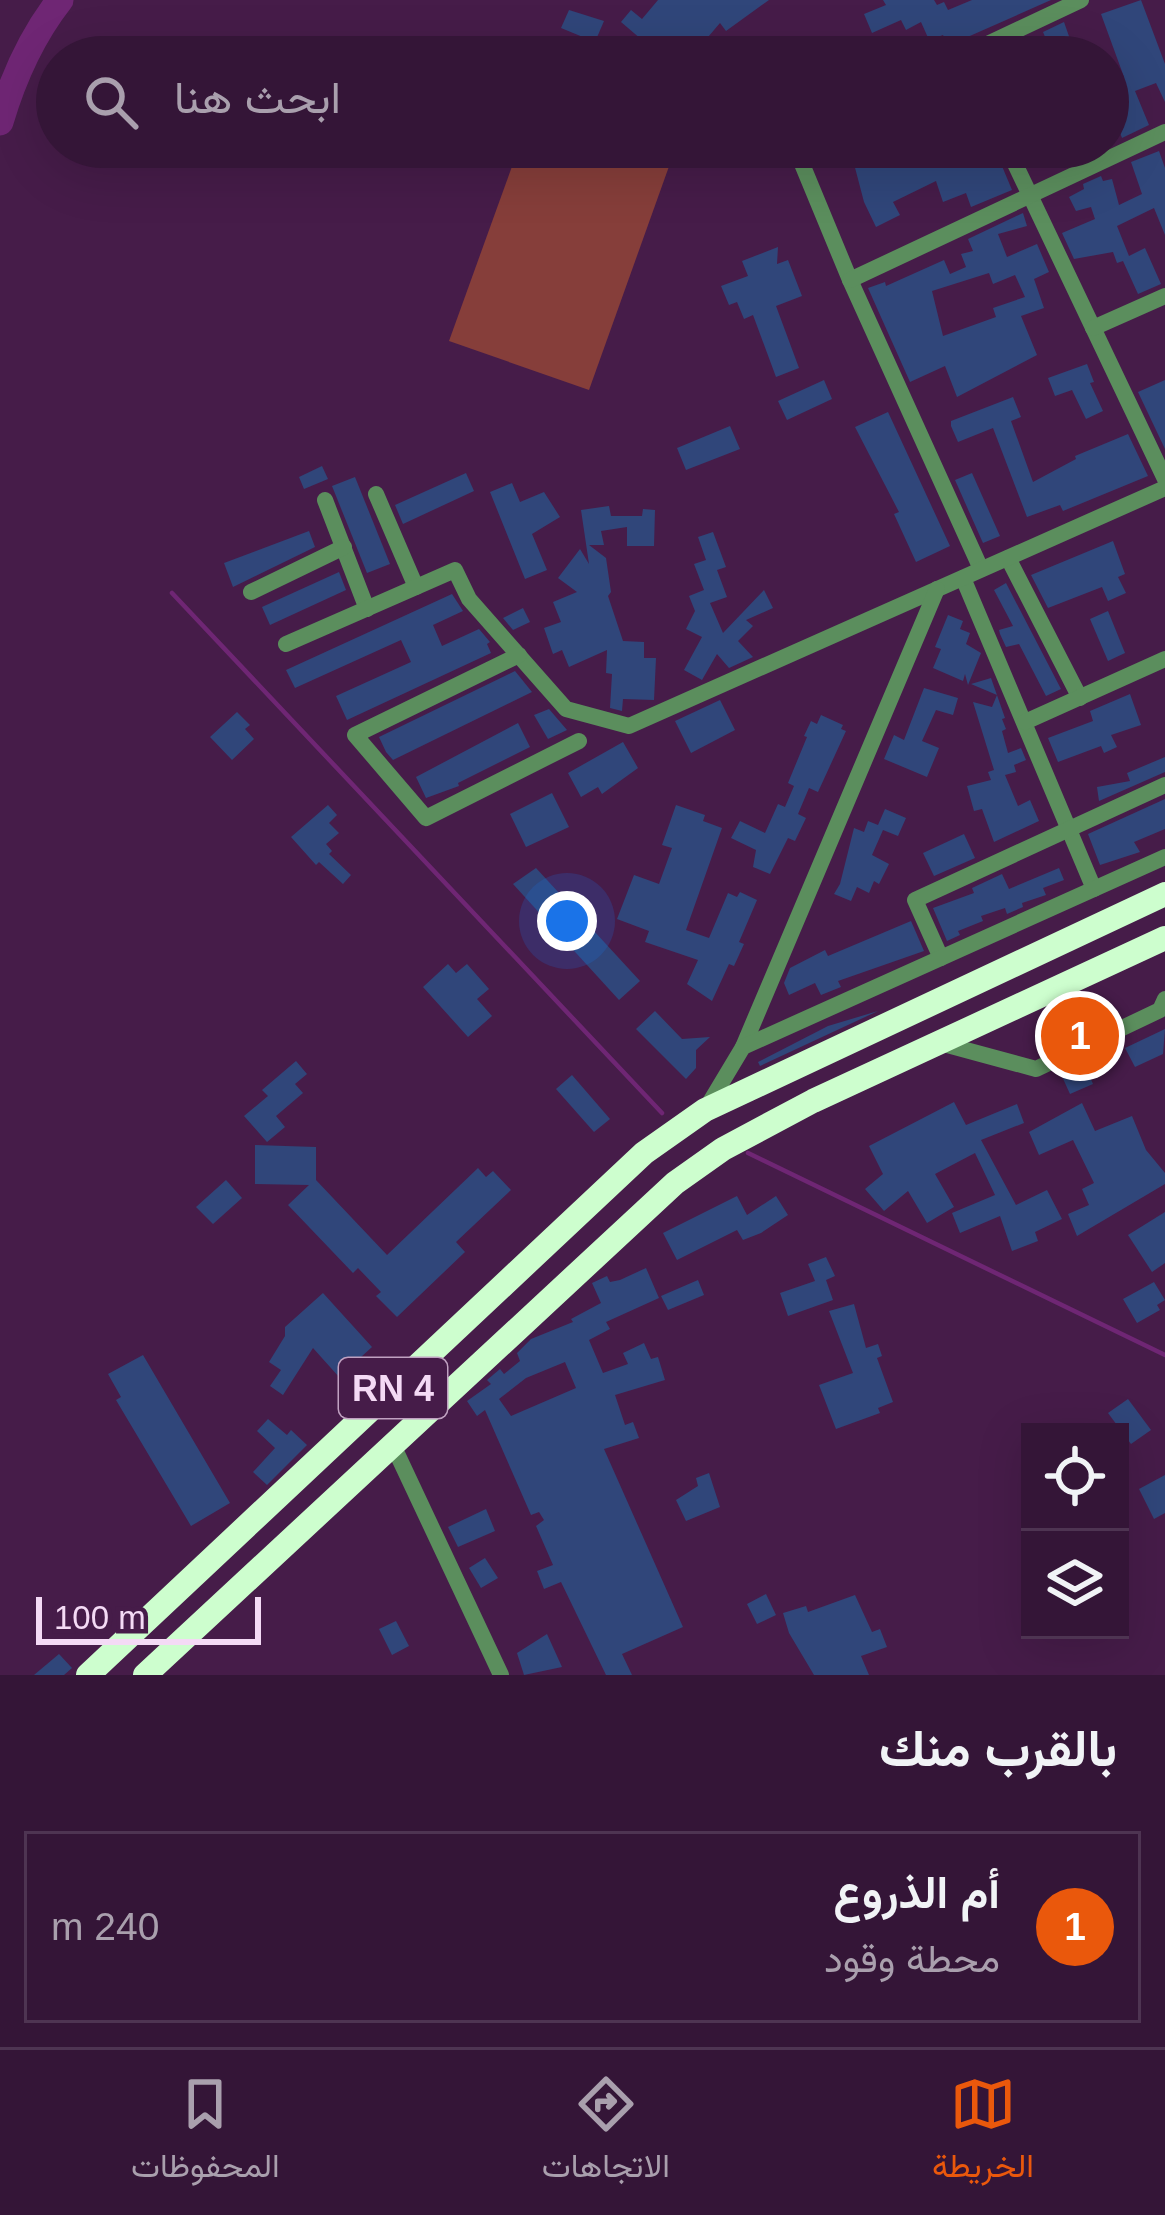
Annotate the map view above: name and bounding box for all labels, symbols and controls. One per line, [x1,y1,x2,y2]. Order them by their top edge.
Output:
search box [36,36,1129,168]
icon: search [78,69,144,135]
text: ابحث هنا [174,72,341,123]
your location [537,891,597,951]
pin: 1 [1041,991,1119,1081]
road number: RN 4 [339,1358,447,1418]
map controls [1021,1423,1129,1639]
button: locate [1021,1423,1129,1531]
button: layers [1021,1531,1129,1639]
scale bar [36,1591,261,1644]
text: 100 m [54,1599,146,1636]
text: بالقرب منك [879,1720,1117,1777]
text: أم الذروع [833,1867,1000,1918]
text: 240 m [51,1905,159,1948]
text: 1 [1064,1905,1086,1948]
text: محطة وقود [824,1937,1000,1980]
tab: المحفوظات [131,2071,280,2195]
tab: الاتجاهات [542,2071,670,2195]
tab: الخريطة [932,2071,1034,2195]

